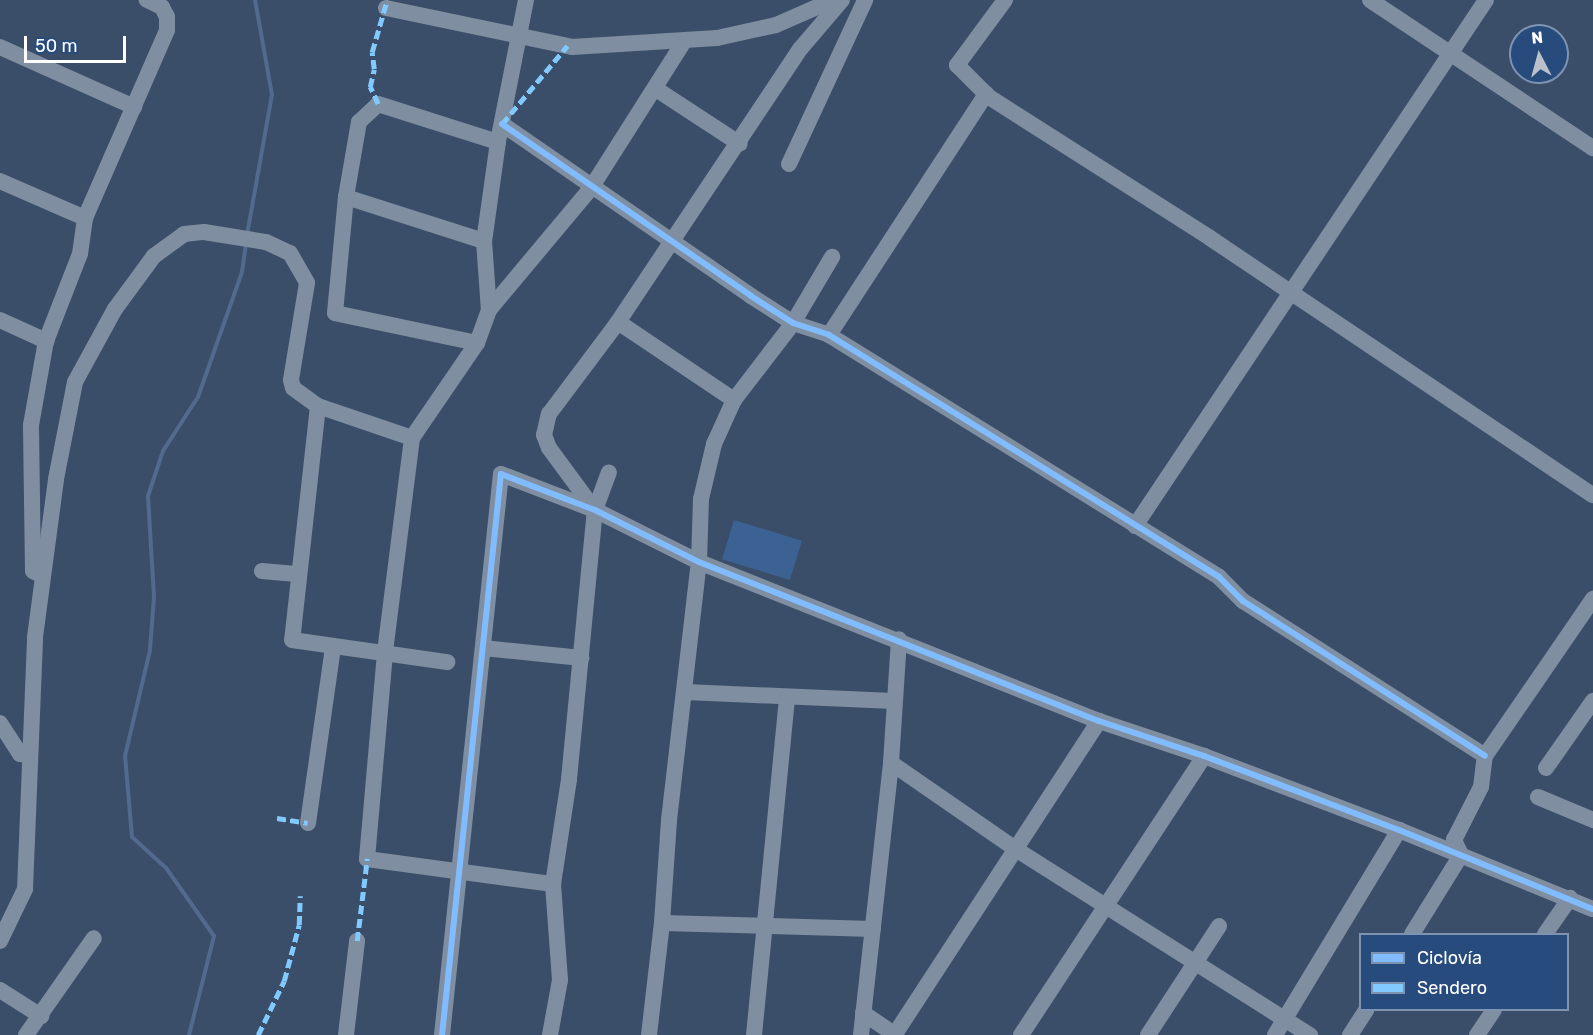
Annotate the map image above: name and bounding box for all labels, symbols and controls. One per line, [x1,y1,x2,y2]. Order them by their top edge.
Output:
scale bar [27,24,129,62]
north arrow [1509,24,1569,84]
text: N [1531,28,1544,48]
text: 50 m [35,35,78,57]
legend [1359,933,1569,1011]
text: Ciclovía [1417,947,1482,969]
text: Sendero [1417,977,1487,999]

